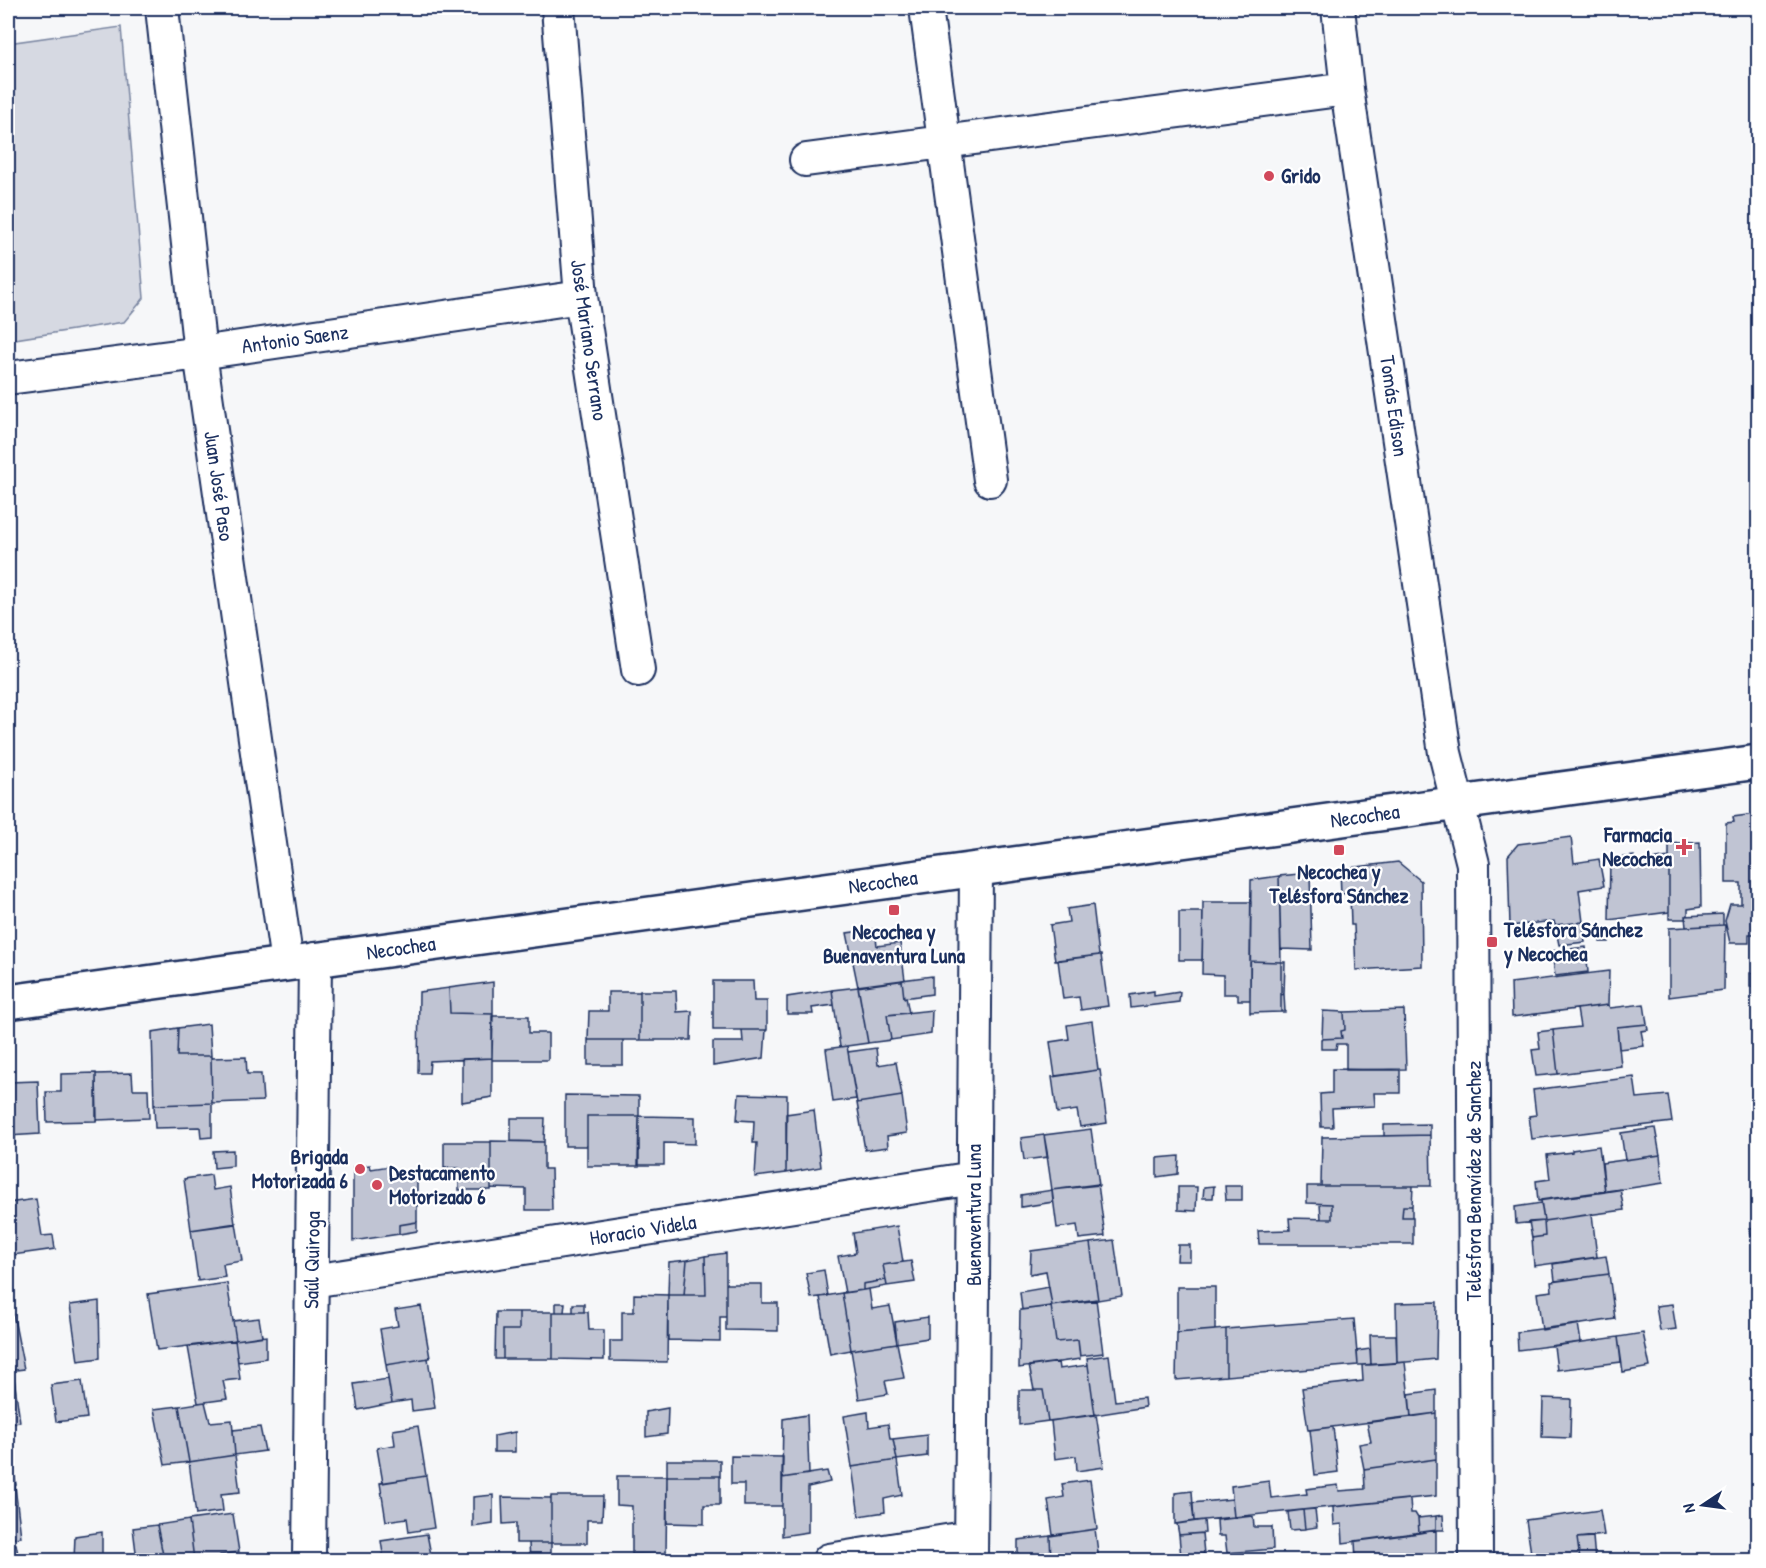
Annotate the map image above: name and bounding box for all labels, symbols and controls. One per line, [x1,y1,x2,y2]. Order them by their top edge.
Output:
place label: Grido [1281,161,1321,190]
marker: Grido [1262,169,1276,183]
street label: José Mariano Serrano [564,257,615,422]
street label: Antonio Saenz [240,317,350,360]
street label: Tomás Edison [1373,353,1416,458]
street label: Juan José Paso [197,429,242,543]
street label: Necochea [1328,796,1401,835]
place label: Farmacia Necochea [1602,820,1673,873]
marker: Farmacia Necochea [1677,840,1691,854]
marker: Necochea y Telésfora Sánchez [1332,843,1346,857]
place label: Necochea y Telésfora Sánchez [1268,857,1409,910]
street label: Necochea [846,862,919,901]
marker: Necochea y Buenaventura Luna [887,903,901,917]
place label: Telésfora Sánchez y Necochea [1503,915,1643,969]
place label: Necochea y Buenaventura Luna [823,917,966,970]
street label: Necochea [364,928,437,967]
marker: Telésfora Sánchez y Necochea [1485,935,1499,949]
street label: Telésfora Benavídez de Sanchez [1459,1061,1488,1301]
place label: Brigada Motorizada 6 [252,1142,349,1195]
street label: Buenaventura Luna [959,1144,988,1286]
place label: Destacamento Motorizado 6 [389,1158,496,1211]
marker: Brigada Motorizada 6 [353,1162,367,1176]
marker: Destacamento Motorizado 6 [370,1178,384,1192]
street label: Horacio Videla [588,1207,698,1252]
street label: Saúl Quiroga [296,1211,327,1309]
north arrow [1673,1475,1733,1535]
text: N [1677,1501,1700,1515]

